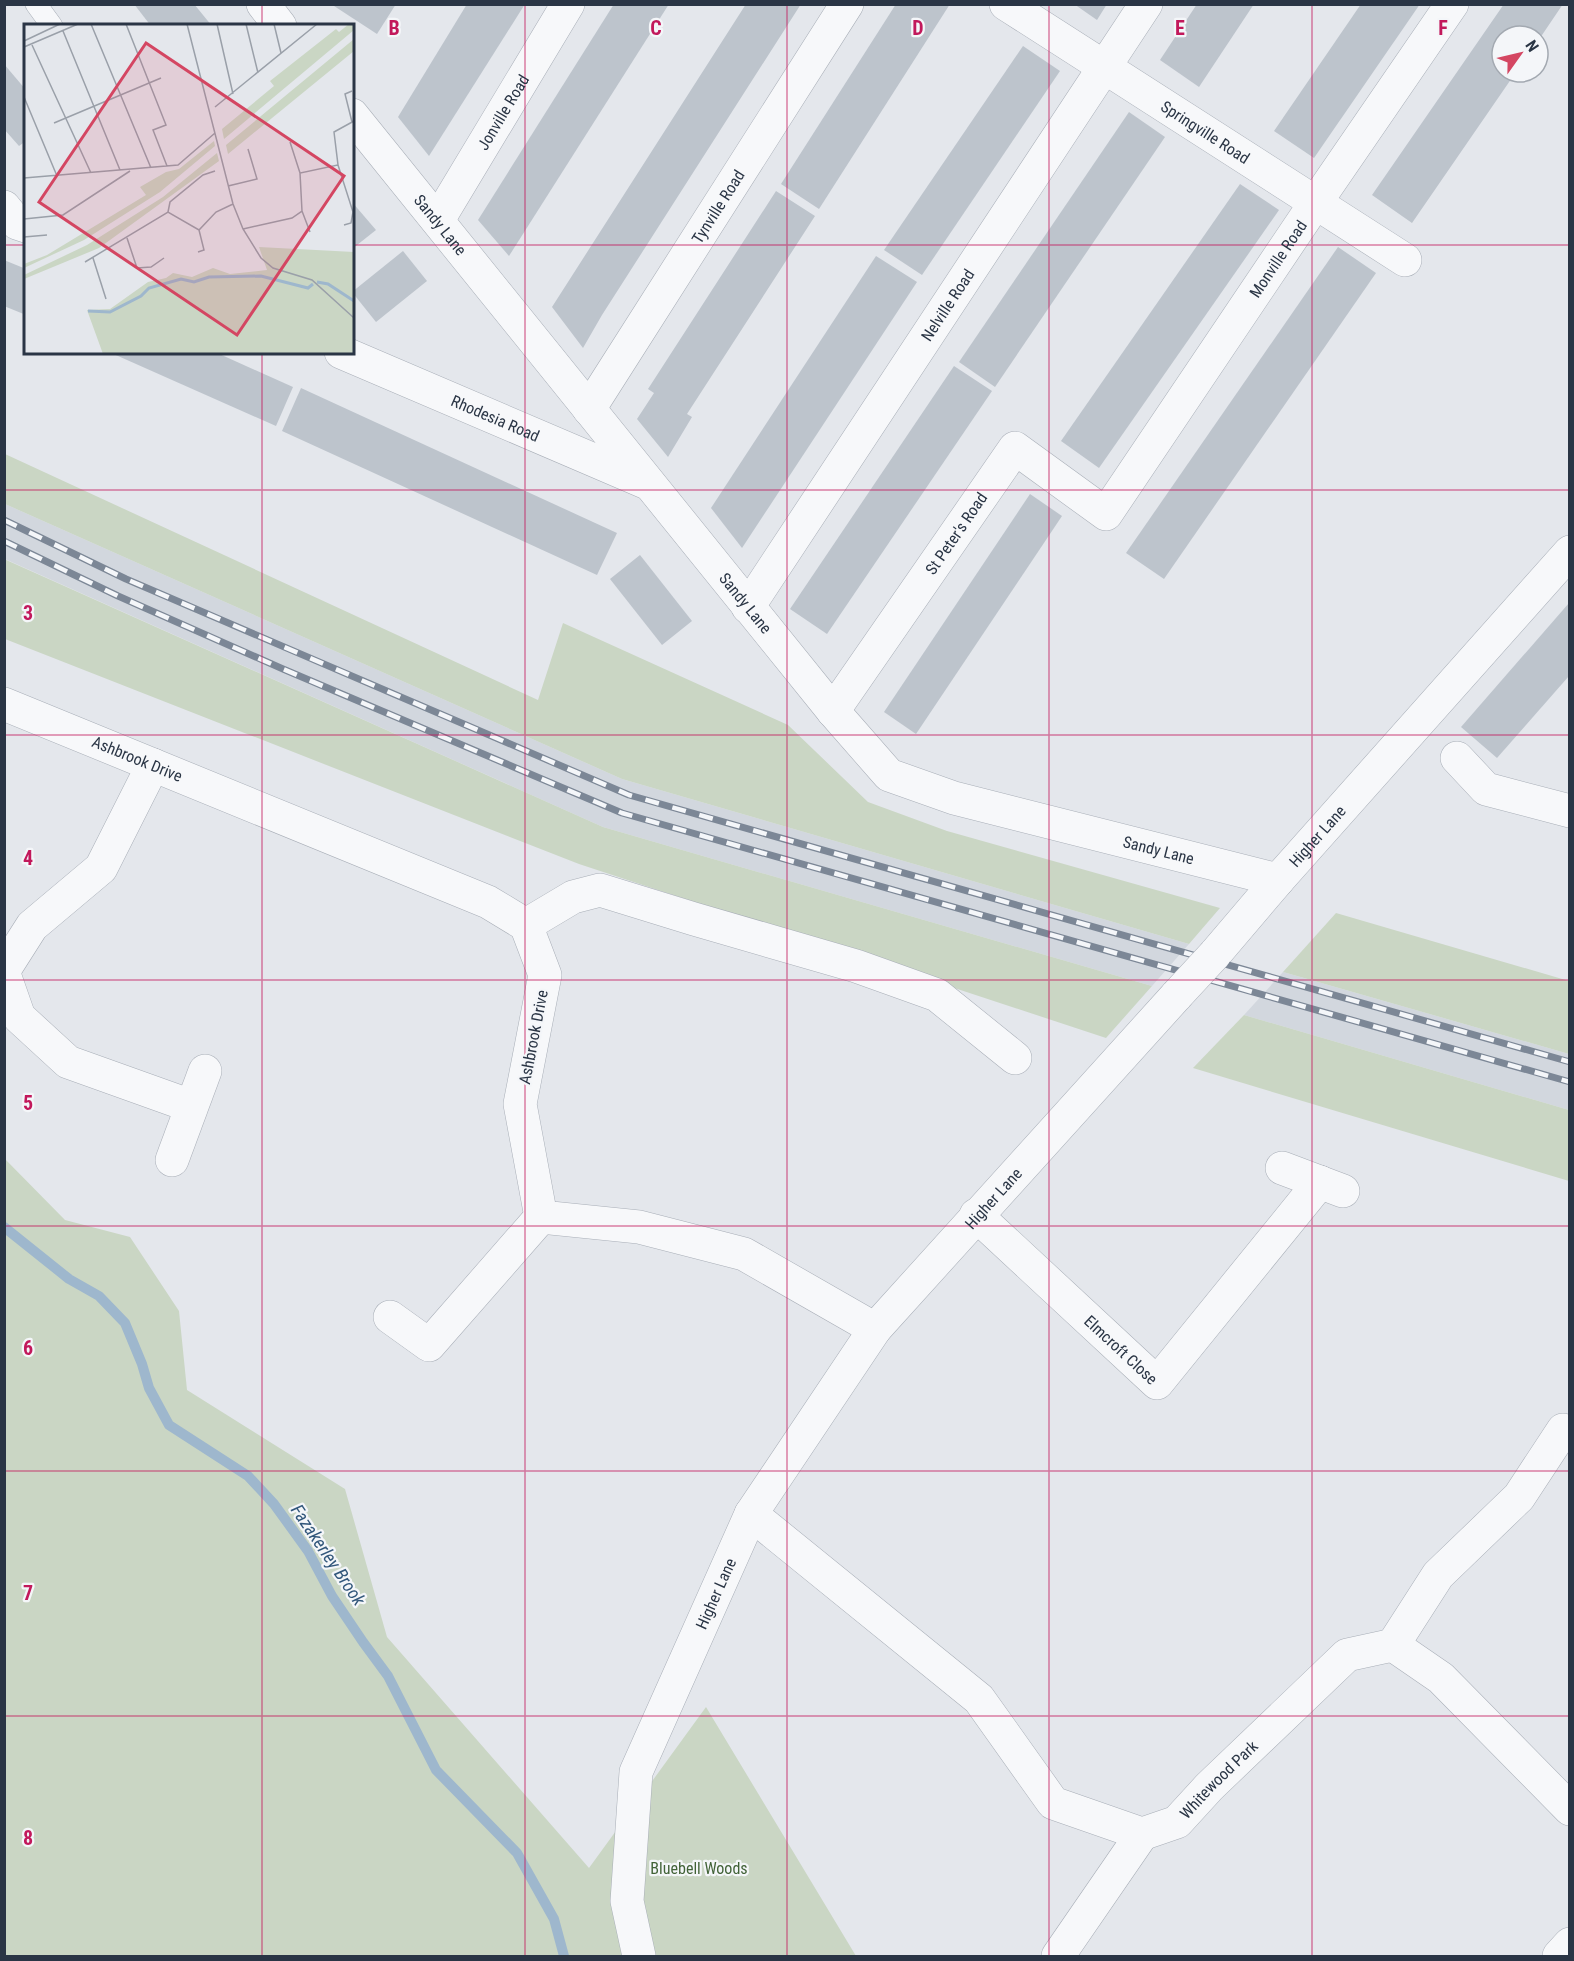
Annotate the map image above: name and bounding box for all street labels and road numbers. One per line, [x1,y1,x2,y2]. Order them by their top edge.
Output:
street label: Jonville Road [473,71,533,153]
street label: Springville Road [1157,97,1253,168]
street label: Tynville Road [688,167,749,247]
street label: Sandy Lane [410,191,470,259]
street label: Monville Road [1246,217,1311,301]
street label: Nelville Road [917,266,978,345]
street label: Rhodesia Road [448,391,542,446]
street label: St Peter's Road [921,489,991,578]
street label: Sandy Lane [715,569,776,637]
street label: Ashbrook Drive [89,732,185,786]
street label: Higher Lane [1285,802,1350,871]
street label: Sandy Lane [1121,832,1196,868]
street label: Ashbrook Drive [515,988,552,1086]
street label: Higher Lane [961,1164,1026,1233]
street label: Elmcroft Close [1080,1312,1161,1389]
street label: Higher Lane [692,1555,740,1632]
street label: Whitewood Park [1176,1736,1262,1823]

